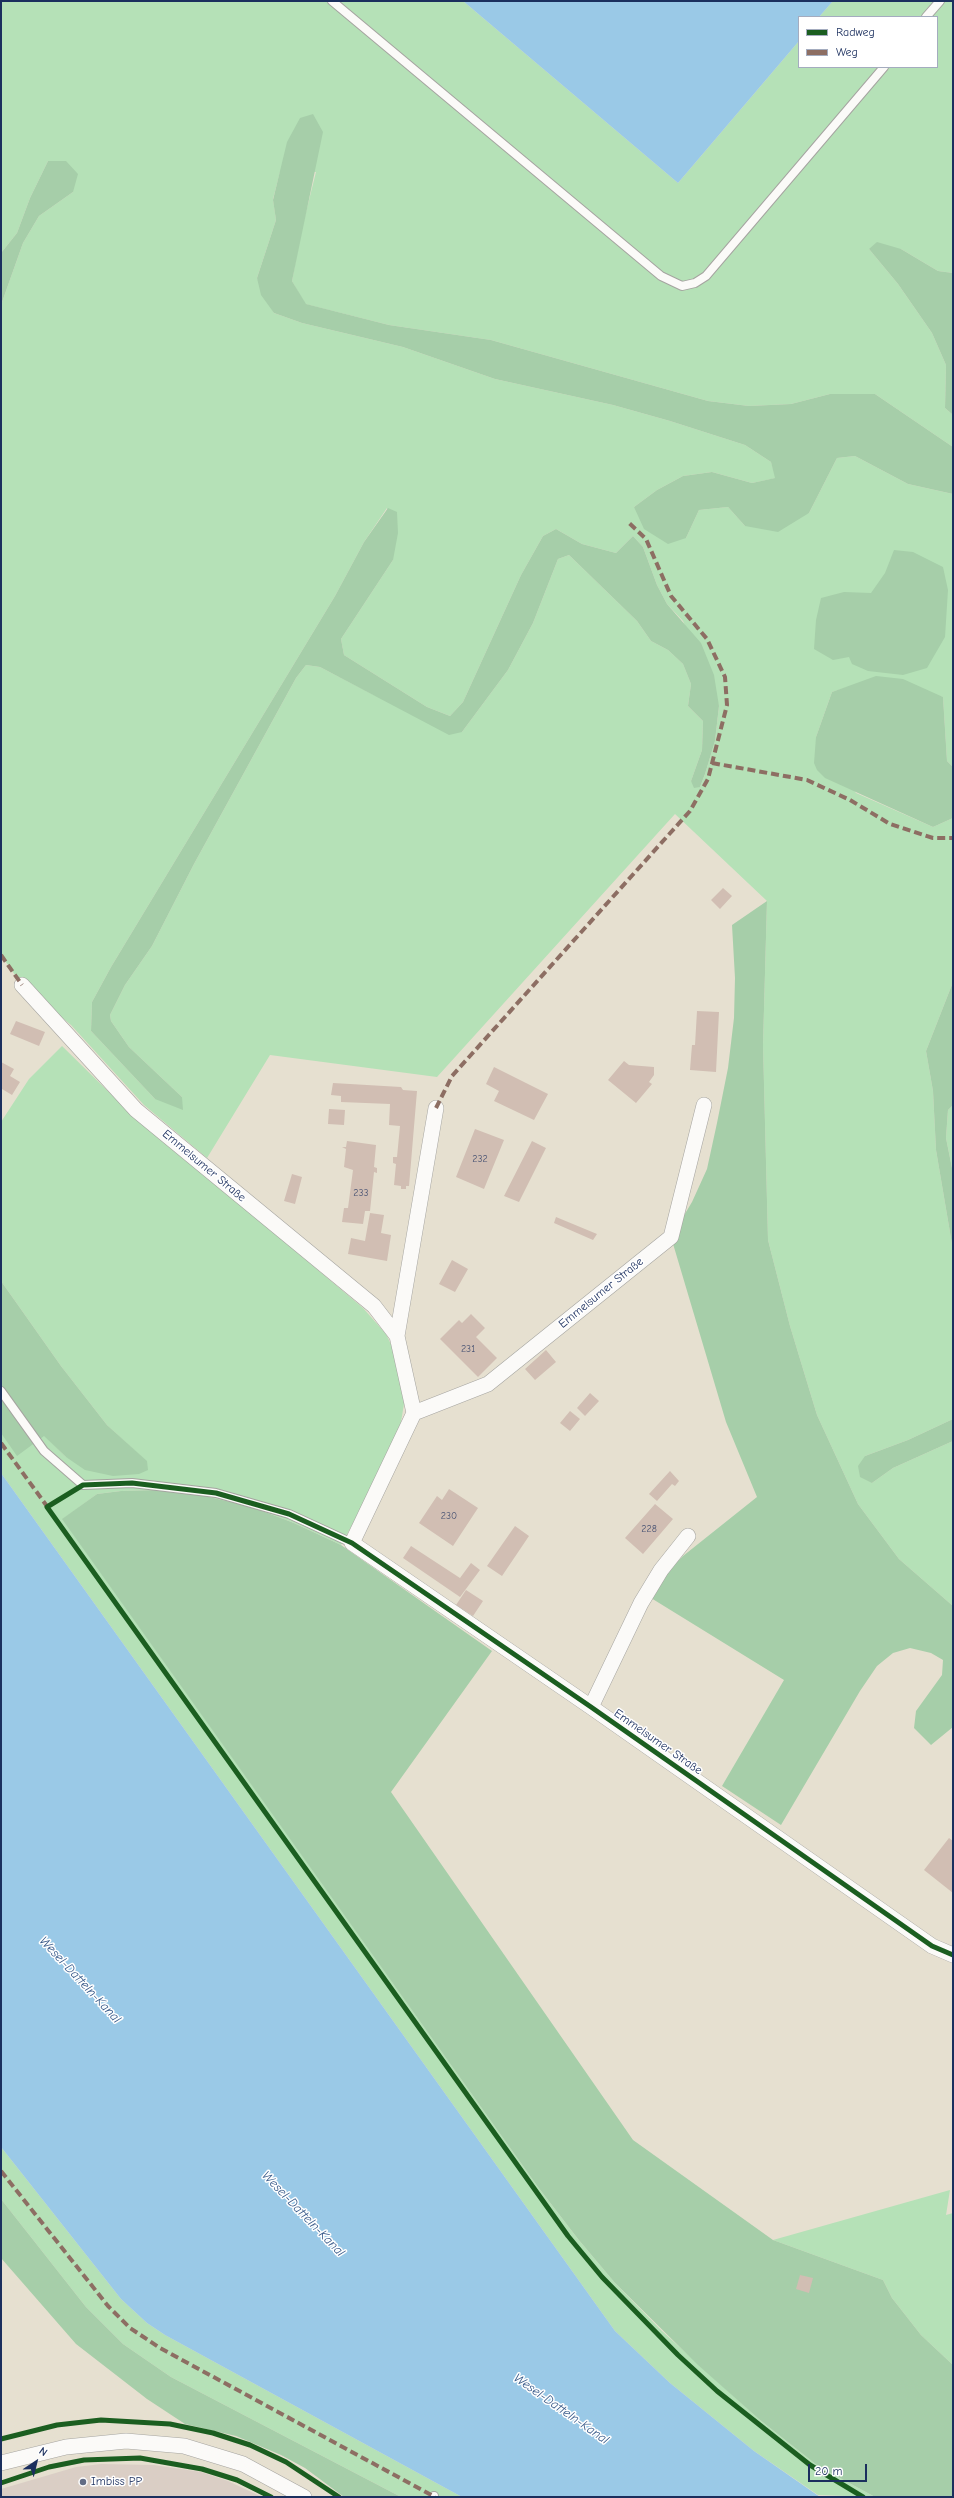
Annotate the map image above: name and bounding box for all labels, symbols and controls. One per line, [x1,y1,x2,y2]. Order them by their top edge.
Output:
legend [798,16,938,68]
text: Radweg [836,25,875,39]
text: Weg [836,45,858,59]
street label: Emmelsumer Straße [159,1127,249,1205]
house number: 232 [472,1153,488,1165]
house number: 233 [353,1187,369,1199]
street label: Emmelsumer Straße [556,1254,646,1332]
house number: 231 [461,1343,475,1355]
house number: 230 [441,1510,457,1522]
house number: 228 [641,1523,657,1535]
street label: Emmelsumer Straße [611,1706,705,1778]
water label: Wesel-Datteln-Kanal [36,1933,124,2027]
water label: Wesel-Datteln-Kanal [258,2168,348,2260]
water label: Wesel-Datteln-Kanal [510,2370,612,2448]
north arrow [16,2442,56,2482]
text: N [36,2444,50,2459]
scale bar [810,2456,869,2482]
text: 20 m [815,2464,843,2478]
place label: Imbiss PP [91,2475,142,2489]
marker: Imbiss PP [78,2477,88,2487]

